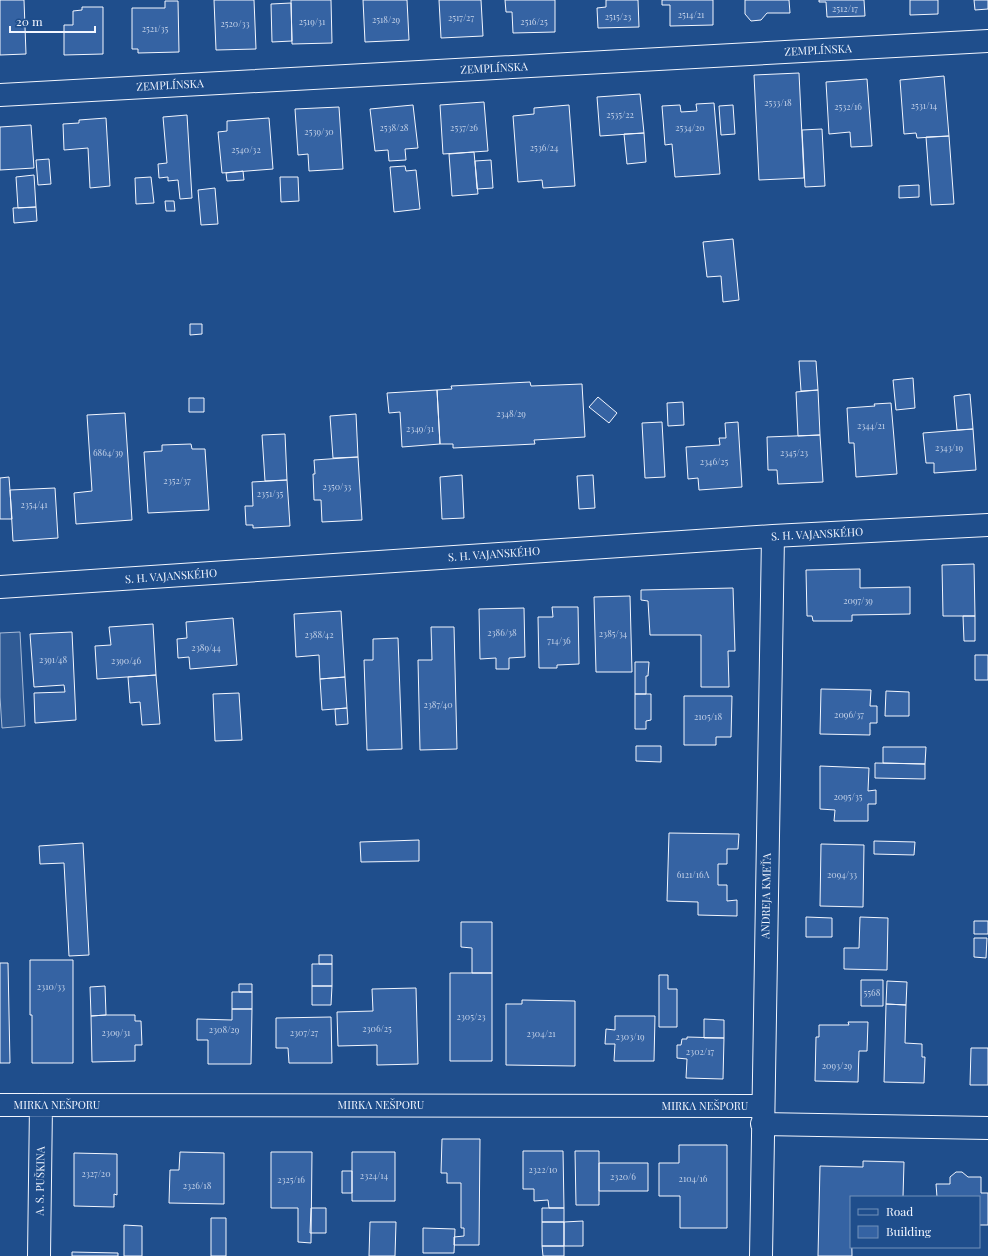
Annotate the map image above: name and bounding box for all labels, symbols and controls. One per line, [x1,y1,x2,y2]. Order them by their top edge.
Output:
house number: 2512/17 [832,2,858,14]
scale bar [10,8,95,34]
house number: 2514/21 [678,8,705,20]
house number: 2515/23 [605,10,631,22]
house number: 2517/27 [448,11,474,23]
text: 20 m [16,13,43,29]
house number: 2518/29 [372,13,400,25]
house number: 2519/31 [299,15,326,27]
house number: 2516/25 [520,15,548,27]
house number: 2520/33 [220,17,250,29]
house number: 2521/35 [142,22,169,34]
street label: ZEMPLÍNSKA [784,40,852,59]
street label: ZEMPLÍNSKA [460,58,528,77]
street label: ZEMPLÍNSKA [136,75,204,94]
house number: 2533/18 [764,96,792,108]
house number: 2531/14 [911,99,938,111]
house number: 2532/16 [834,100,862,112]
house number: 2535/22 [606,108,634,120]
house number: 2538/28 [380,121,409,133]
house number: 2537/26 [450,121,478,133]
house number: 2534/20 [675,121,705,133]
house number: 2539/30 [304,125,334,137]
house number: 2536/24 [530,141,559,153]
house number: 2540/32 [231,143,261,155]
house number: 2348/29 [496,407,526,419]
house number: 2344/21 [857,419,886,431]
house number: 2349/31 [406,422,435,434]
house number: 2343/19 [935,441,963,453]
house number: 6864/39 [93,446,124,458]
house number: 2345/23 [780,446,808,458]
house number: 2346/25 [700,455,729,467]
house number: 2352/37 [163,474,191,486]
house number: 2350/33 [323,480,351,492]
house number: 2351/35 [257,487,283,499]
house number: 2354/41 [20,498,48,510]
street label: S. H. VAJANSKÉHO [771,524,863,543]
street label: S. H. VAJANSKÉHO [447,543,541,564]
street label: S. H. VAJANSKÉHO [124,565,218,586]
house number: 2097/39 [843,594,873,606]
house number: 2386/38 [487,626,517,638]
house number: 2385/34 [599,627,628,639]
house number: 2388/42 [304,628,334,640]
house number: 714/36 [547,634,571,646]
house number: 2389/44 [191,641,221,653]
house number: 2391/48 [39,653,67,665]
house number: 2390/46 [111,654,141,666]
house number: 2387/40 [423,698,453,710]
house number: 2096/37 [834,708,864,720]
house number: 2105/18 [694,710,722,722]
house number: 2095/35 [834,790,863,802]
street label: ANDREJA KMEŤA [757,853,774,940]
house number: 6121/16A [677,868,710,880]
house number: 2094/33 [827,868,857,880]
house number: 2310/33 [37,980,65,992]
house number: 5568 [864,986,881,998]
house number: 2305/23 [456,1010,486,1022]
house number: 2306/25 [362,1022,392,1034]
house number: 2308/29 [209,1023,240,1035]
house number: 2309/31 [102,1026,131,1038]
house number: 2307/27 [290,1026,319,1038]
house number: 2304/21 [526,1027,556,1039]
house number: 2303/19 [615,1030,645,1042]
house number: 2302/17 [686,1045,715,1057]
house number: 2093/29 [822,1059,853,1071]
street label: MIRKA NEŠPORU [14,1097,101,1112]
street label: MIRKA NEŠPORU [338,1097,425,1112]
street label: MIRKA NEŠPORU [662,1098,749,1113]
street label: A. S. PUŠKINA [31,1146,48,1217]
house number: 2322/10 [528,1163,558,1175]
house number: 2327/20 [81,1167,111,1179]
house number: 2324/14 [360,1169,389,1181]
house number: 2320/6 [610,1170,636,1182]
house number: 2104/16 [679,1172,708,1184]
house number: 2325/16 [277,1173,305,1185]
house number: 2326/18 [183,1179,212,1191]
legend [850,1196,980,1248]
text: Road [886,1203,913,1219]
text: Building [886,1223,932,1239]

